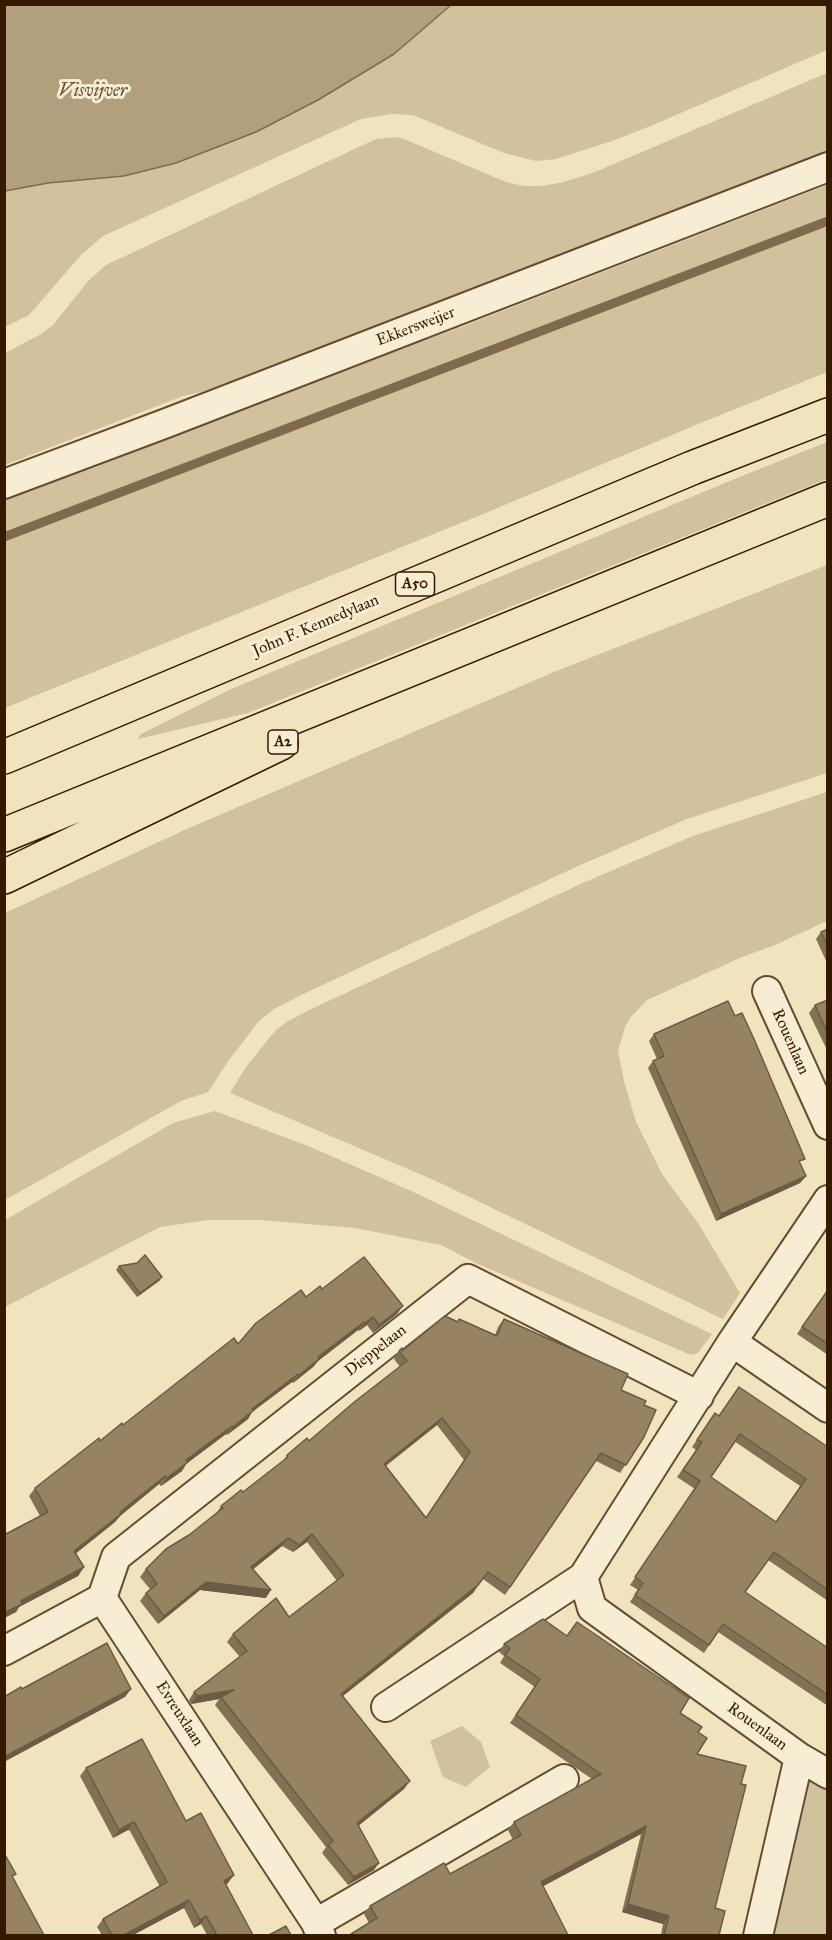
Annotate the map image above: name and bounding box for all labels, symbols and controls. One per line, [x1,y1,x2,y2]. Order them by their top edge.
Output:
water label: Visvijver [59,81,127,103]
street label: Ekkersweijer [374,303,458,351]
road number: A50 [396,572,434,596]
street label: John F. Kennedylaan [250,591,382,661]
road number: A2 [268,730,298,754]
street label: Rouenlaan [767,1006,813,1078]
street label: Dieppelaan [341,1321,411,1381]
street label: Evreuxlaan [151,1678,207,1750]
street label: Rouenlaan [723,1699,791,1755]

